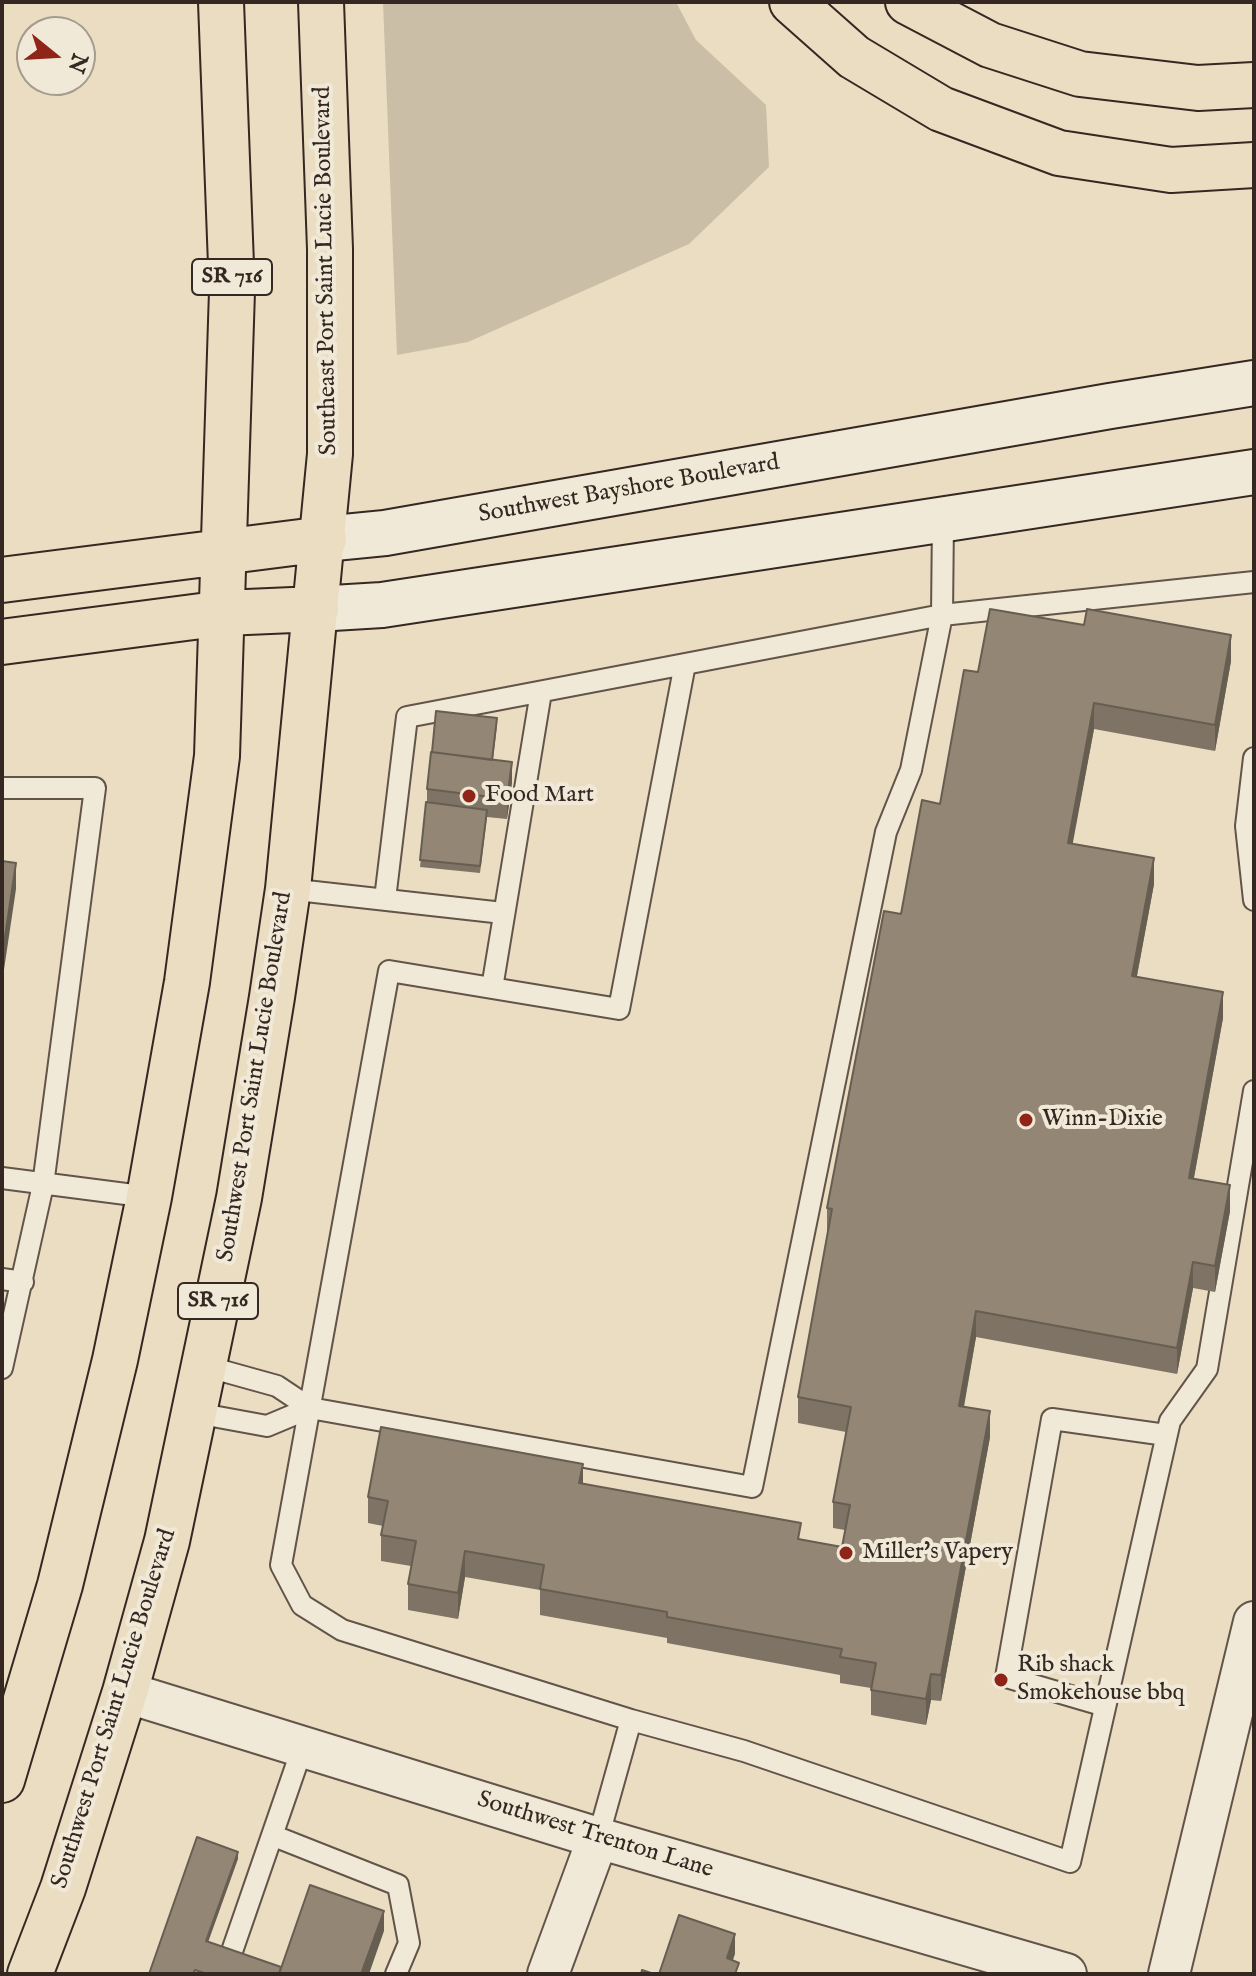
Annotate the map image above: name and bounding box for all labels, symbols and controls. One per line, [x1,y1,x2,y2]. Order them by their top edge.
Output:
north arrow [16,16,96,96]
text: N [61,49,93,76]
street label: Southeast Port Saint Lucie Boulevard [309,86,345,456]
road number: SR 716 [192,259,272,295]
street label: Southwest Bayshore Boulevard [476,449,782,531]
place label: Food Mart [485,782,594,810]
marker: Food Mart [460,787,478,805]
street label: Southwest Port Saint Lucie Boulevard [213,890,299,1264]
place label: Winn-Dixie [1042,1106,1163,1134]
marker: Winn-Dixie [1017,1111,1035,1129]
road number: SR 716 [178,1283,258,1319]
street label: Southwest Port Saint Lucie Boulevard [47,1526,183,1892]
place label: Miller's Vapery [862,1539,1013,1567]
marker: Miller's Vapery [837,1544,855,1562]
place label: Rib shack Smokehouse bbq [1017,1652,1185,1708]
marker: Rib shack Smokehouse bbq [992,1671,1010,1689]
street label: Southwest Trenton Lane [474,1786,716,1886]

